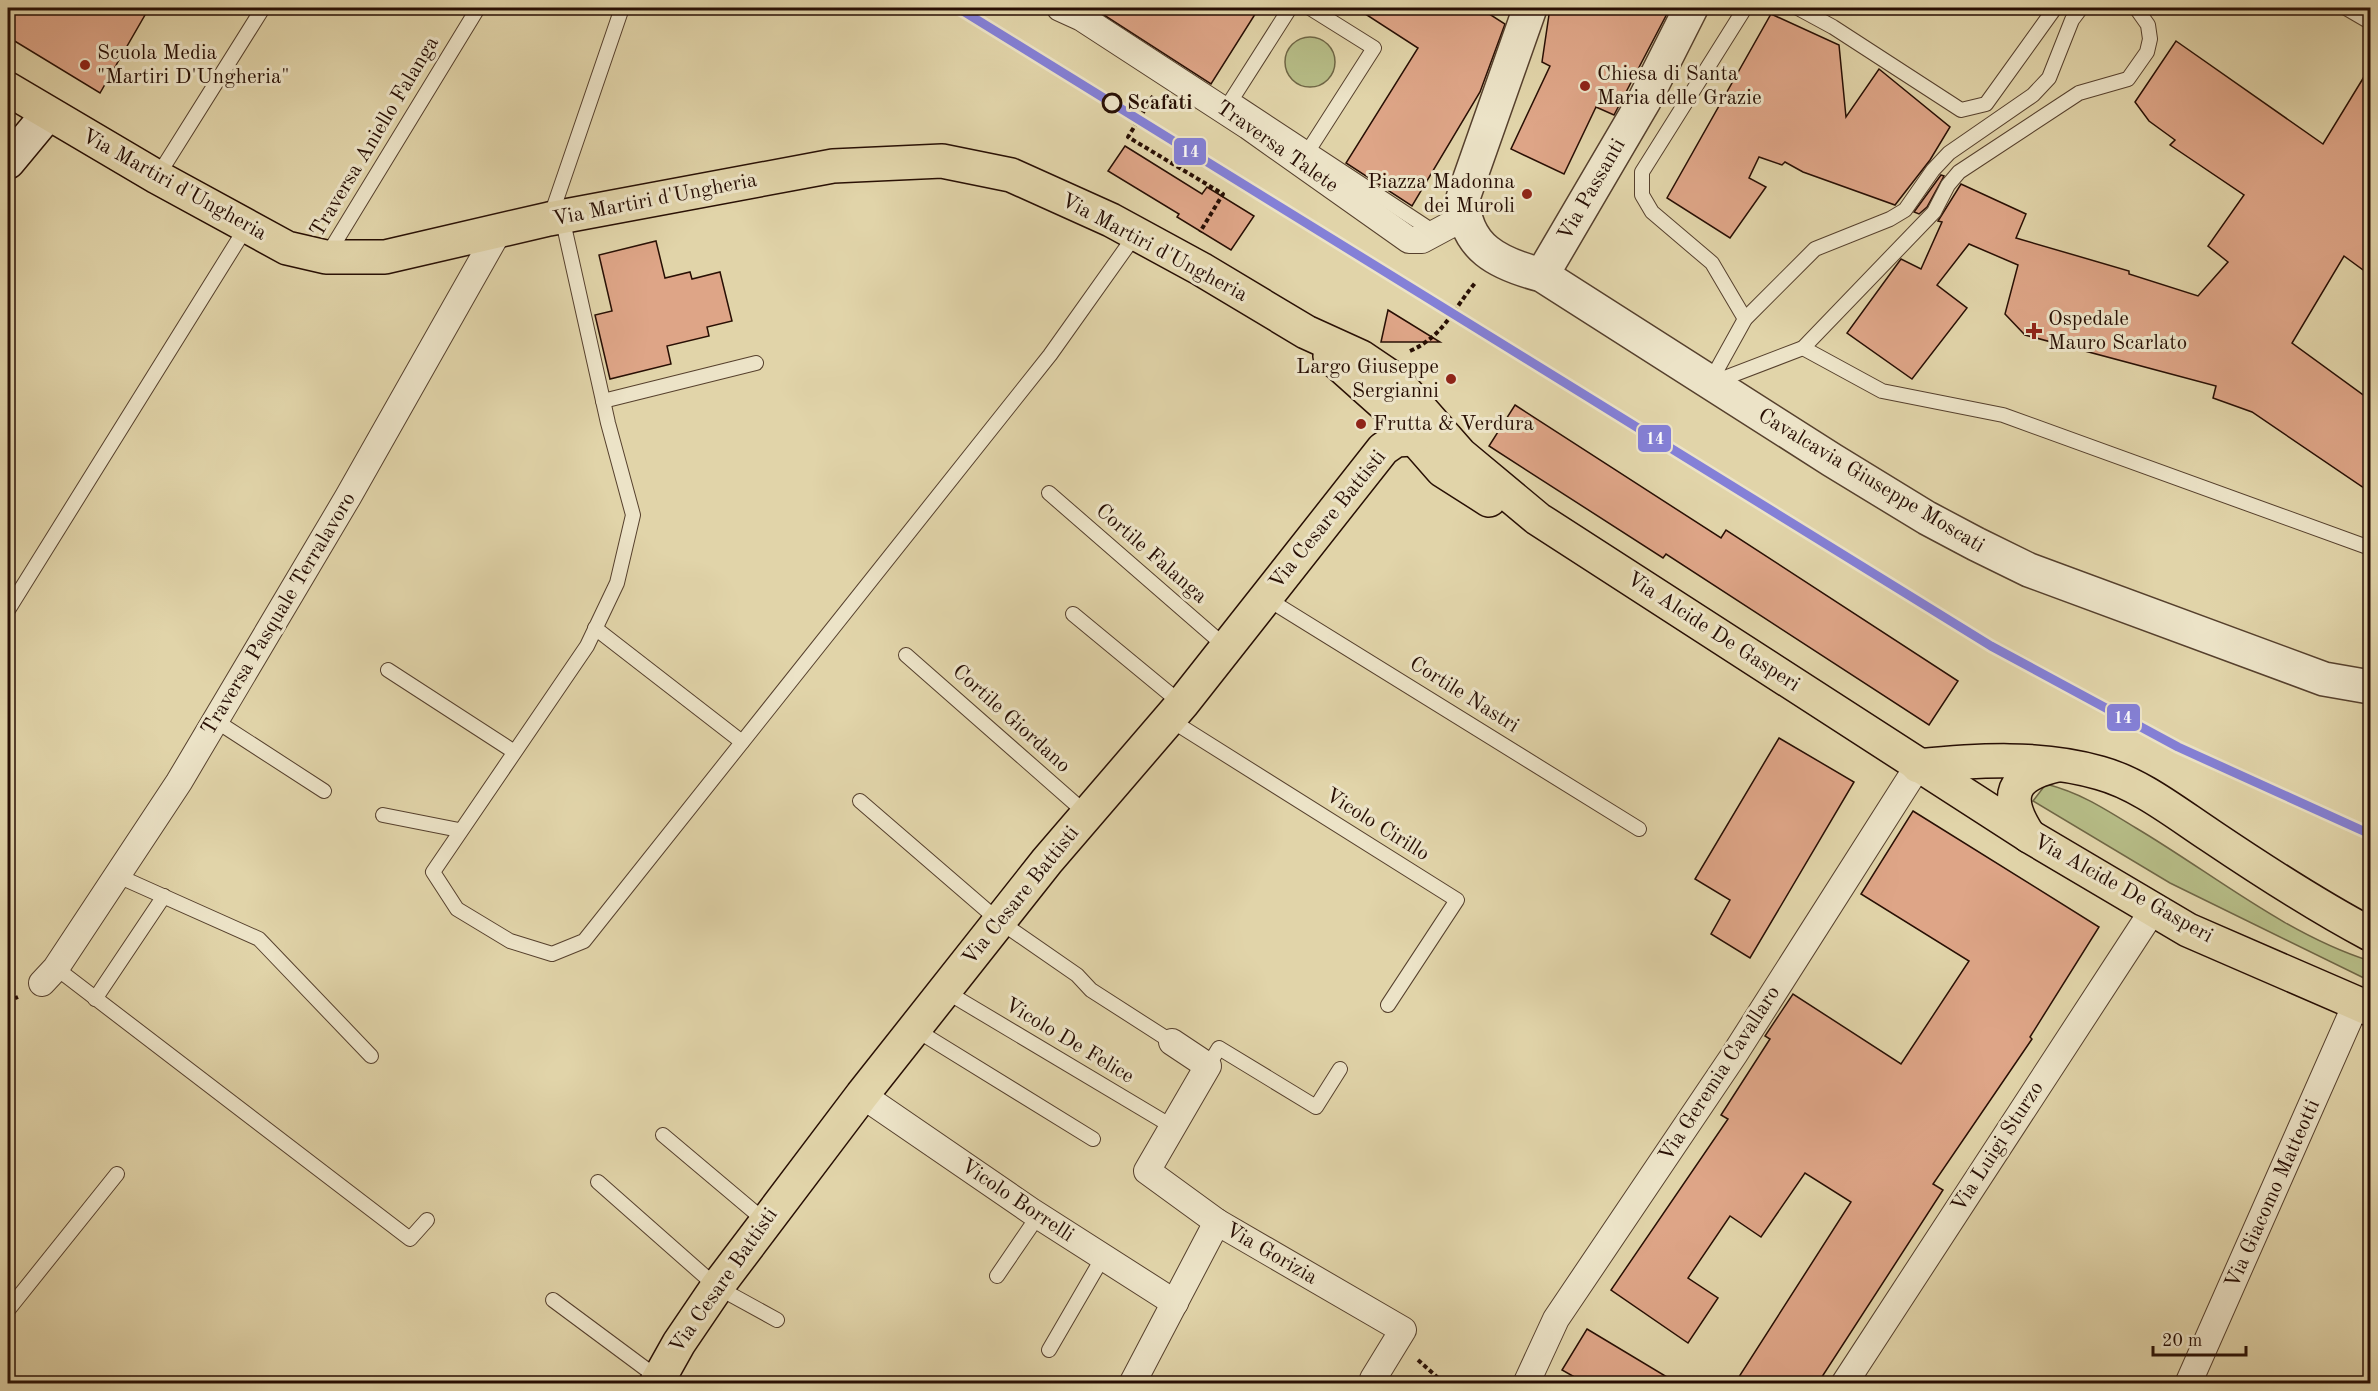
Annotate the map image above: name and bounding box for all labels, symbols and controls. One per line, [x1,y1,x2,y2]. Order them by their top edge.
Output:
street label: Traversa Aniello Falanga [307,33,443,241]
place label: Scuola Media "Martiri D'Ungheria" [97,43,290,88]
marker: Scuola Media "Martiri D'Ungheria" [78,58,92,72]
place label: Chiesa di Santa Maria delle Grazie [1597,64,1762,109]
marker: Chiesa di Santa Maria delle Grazie [1578,79,1592,93]
marker: Scafati [1102,93,1122,113]
place label: Scafati [1127,93,1192,114]
street label: Traversa Talete [1212,97,1342,197]
street label: Via Martiri d'Ungheria [78,125,270,245]
street label: Via Passanti [1554,135,1630,245]
line badge: 14 [1173,137,1207,166]
text: 14 [1181,145,1199,161]
street label: Via Martiri d'Ungheria [551,170,759,230]
place label: Piazza Madonna dei Muroli [1368,172,1515,217]
marker: Piazza Madonna dei Muroli [1520,187,1534,201]
street label: Via Martiri d'Ungheria [1057,190,1251,306]
place label: Ospedale Mauro Scarlato [2048,309,2187,354]
marker: Ospedale Mauro Scarlato [2025,322,2043,340]
place label: Largo Giuseppe Sergianni [1296,357,1439,402]
marker: Largo Giuseppe Sergianni [1444,372,1458,386]
street label: Cavalcavia Giuseppe Moscati [1754,405,1988,557]
place label: Frutta & Verdura [1373,414,1534,435]
marker: Frutta & Verdura [1354,417,1368,431]
line badge: 14 [1637,424,1672,453]
text: 14 [1646,432,1664,448]
street label: Via Cesare Battisti [1266,447,1390,593]
street label: Traversa Pasquale Terralavoro [198,489,360,739]
street label: Cortile Falanga [1091,500,1211,608]
street label: Via Alcide De Gasperi [1623,568,1803,696]
street label: Cortile Nastri [1406,653,1522,737]
street label: Cortile Giordano [948,661,1074,777]
line badge: 14 [2106,703,2141,732]
text: 14 [2114,711,2132,727]
street label: Vicolo Cirillo [1321,785,1433,865]
street label: Via Cesare Battisti [959,823,1083,969]
street label: Via Alcide De Gasperi [2030,831,2216,947]
street label: Via Geremia Cavallaro [1656,983,1784,1165]
street label: Vicolo De Felice [1001,994,1137,1088]
street label: Via Luigi Sturzo [1948,1078,2048,1216]
street label: Via Giacomo Matteotti [2222,1097,2324,1291]
street label: Vicolo Borrelli [957,1156,1077,1246]
street label: Via Cesare Battisti [666,1205,782,1357]
street label: Via Gorizia [1221,1219,1321,1289]
scale bar [2153,1319,2246,1357]
text: 20 m [2162,1332,2202,1350]

